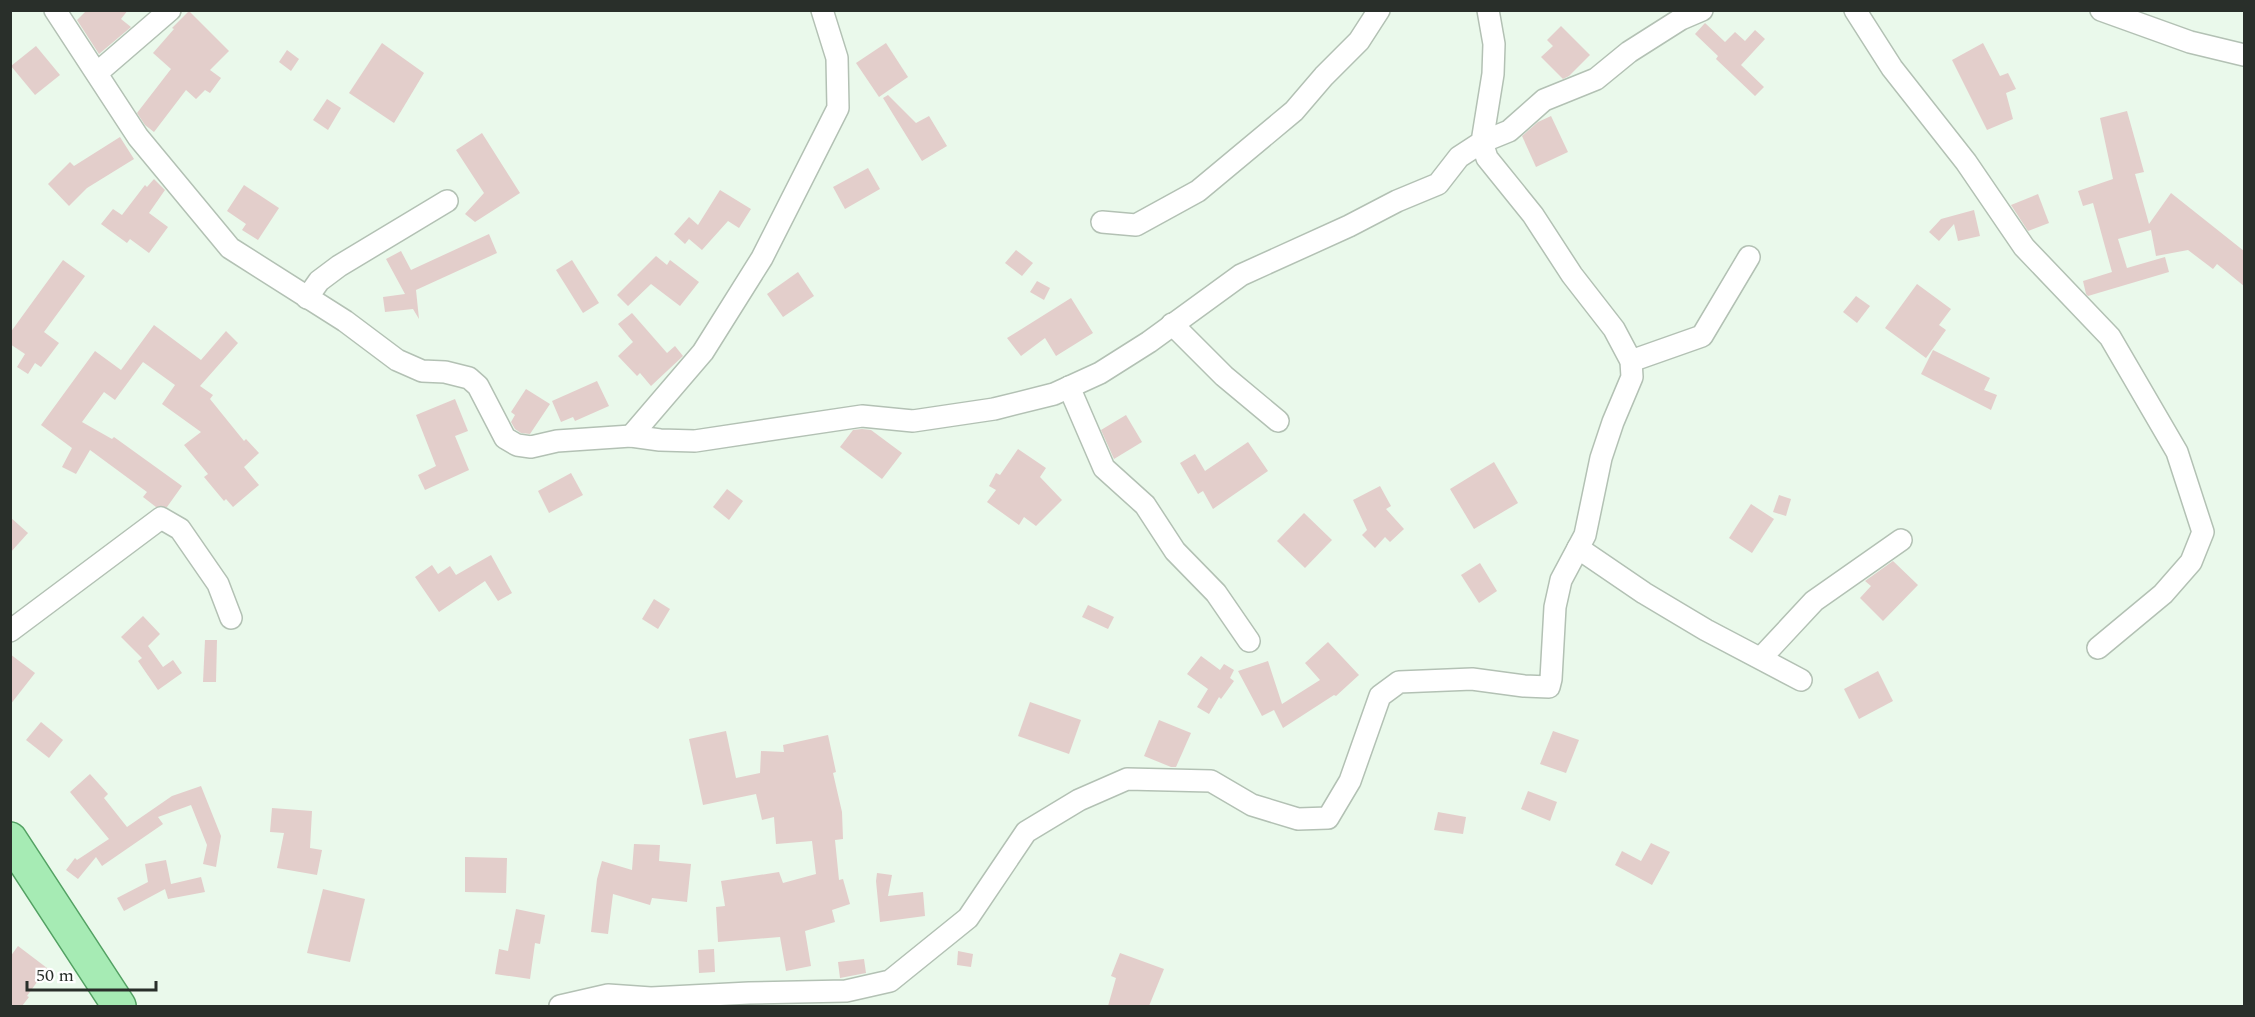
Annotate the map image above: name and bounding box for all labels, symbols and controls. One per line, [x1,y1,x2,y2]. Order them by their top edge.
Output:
scale bar [27,954,156,992]
text: 50 m [36,962,74,989]

